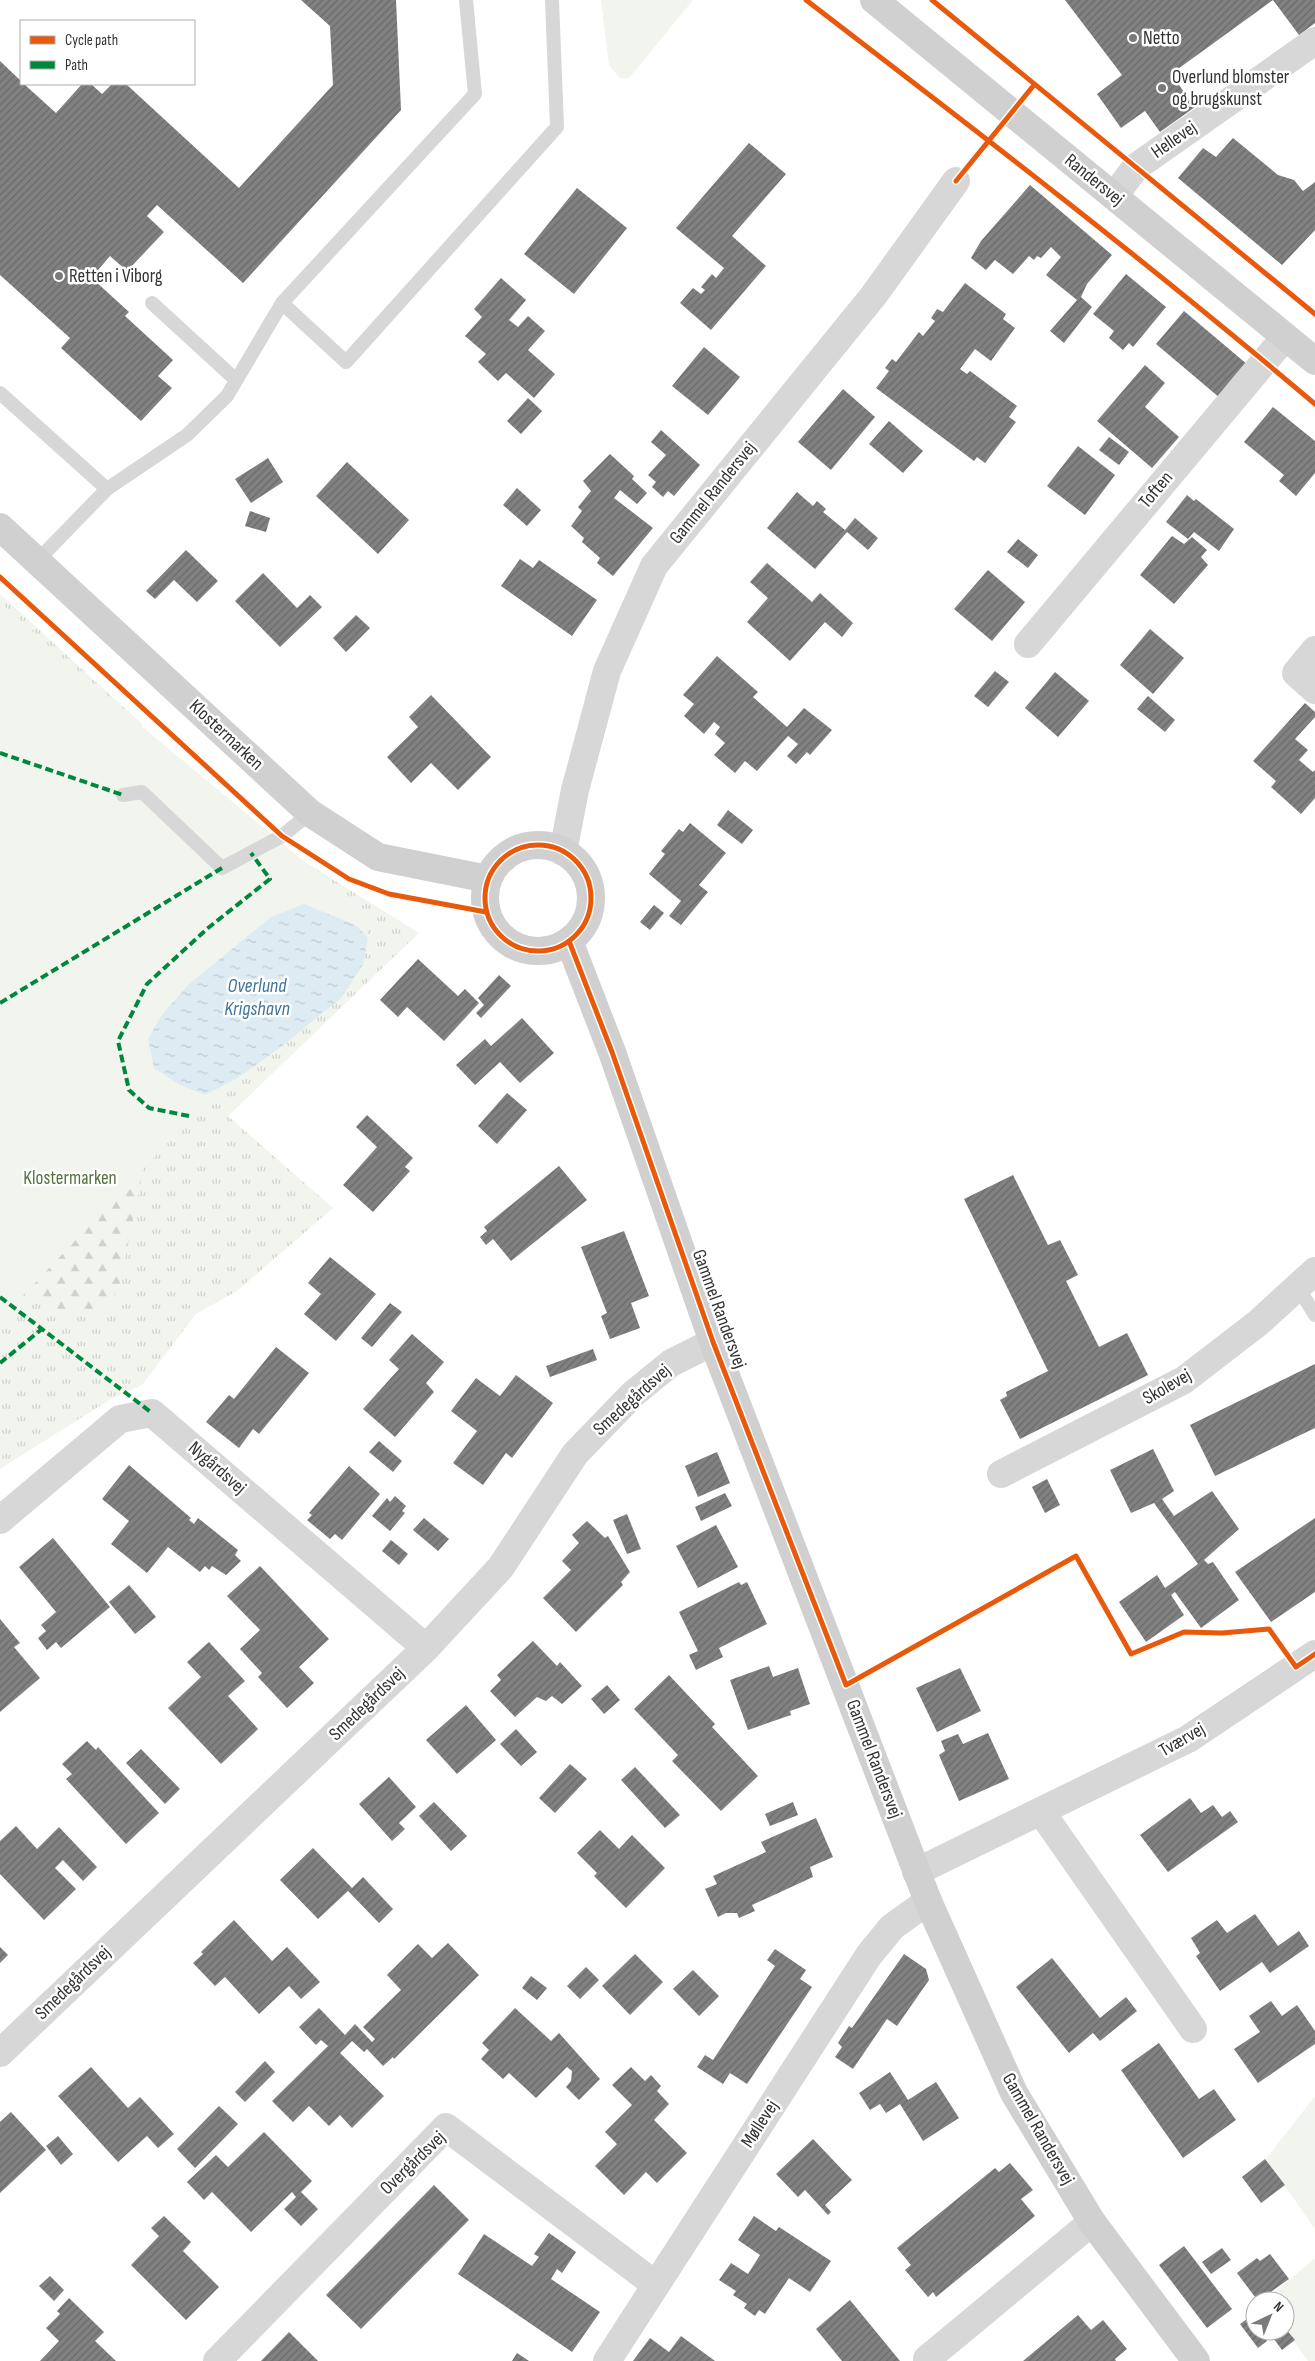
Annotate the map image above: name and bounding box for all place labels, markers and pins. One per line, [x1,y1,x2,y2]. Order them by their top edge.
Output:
place label: Netto [1143,27,1180,50]
marker: Netto [1127,32,1139,44]
place label: Overlund blomster og brugskunst [1172,66,1290,111]
marker: Overlund blomster og brugskunst [1156,82,1168,94]
place label: Retten i Viborg [69,265,163,288]
marker: Retten i Viborg [53,270,65,282]

